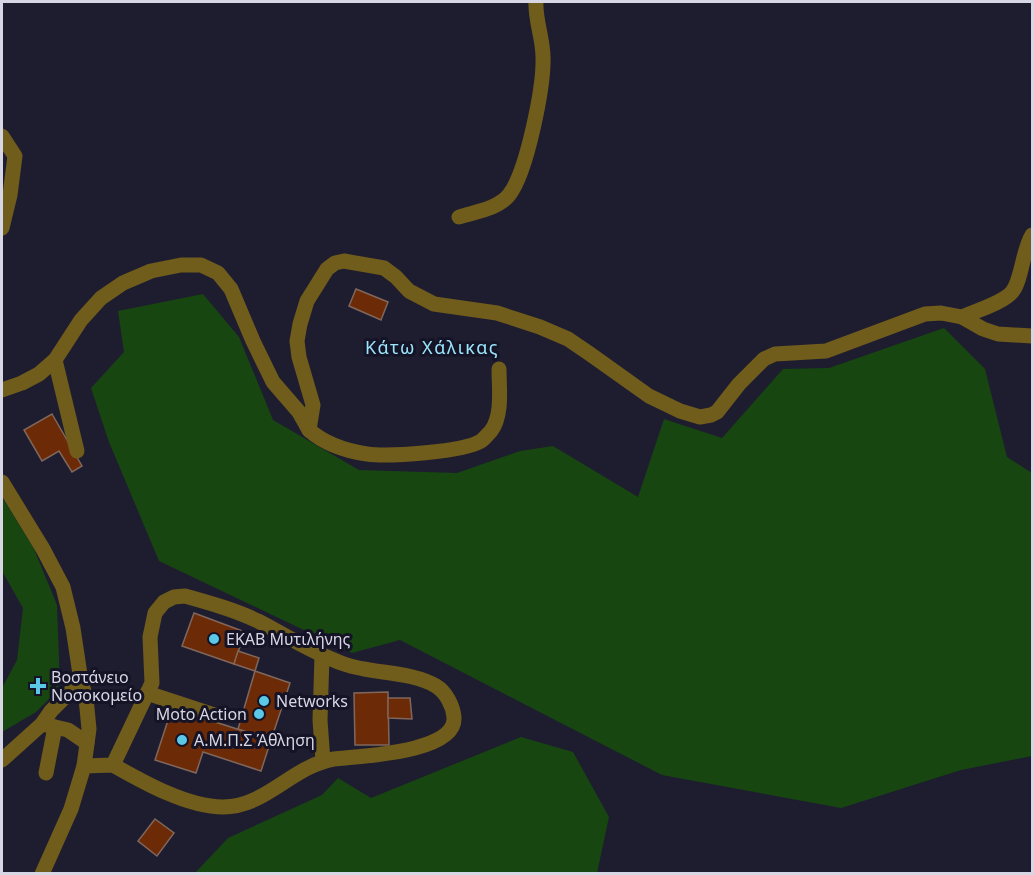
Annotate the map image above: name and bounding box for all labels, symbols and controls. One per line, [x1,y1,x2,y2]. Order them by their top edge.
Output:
district label: Κάτω Χάλικας [365,335,499,359]
place label: ΕΚΑΒ Μυτιλήνης [226,628,351,650]
marker: ΕΚΑΒ Μυτιλήνης [207,632,221,646]
place label: Βοστάνειο Νοσοκομείο [51,666,142,706]
marker: Βοστάνειο Νοσοκομείο [29,677,47,695]
place label: Networks [276,690,348,712]
marker: Networks [257,694,271,708]
place label: Moto Action [156,703,247,725]
marker: Moto Action [252,707,266,721]
place label: Α.Μ.Π.Σ Άθληση [194,729,315,751]
marker: Α.Μ.Π.Σ Άθληση [175,733,189,747]

